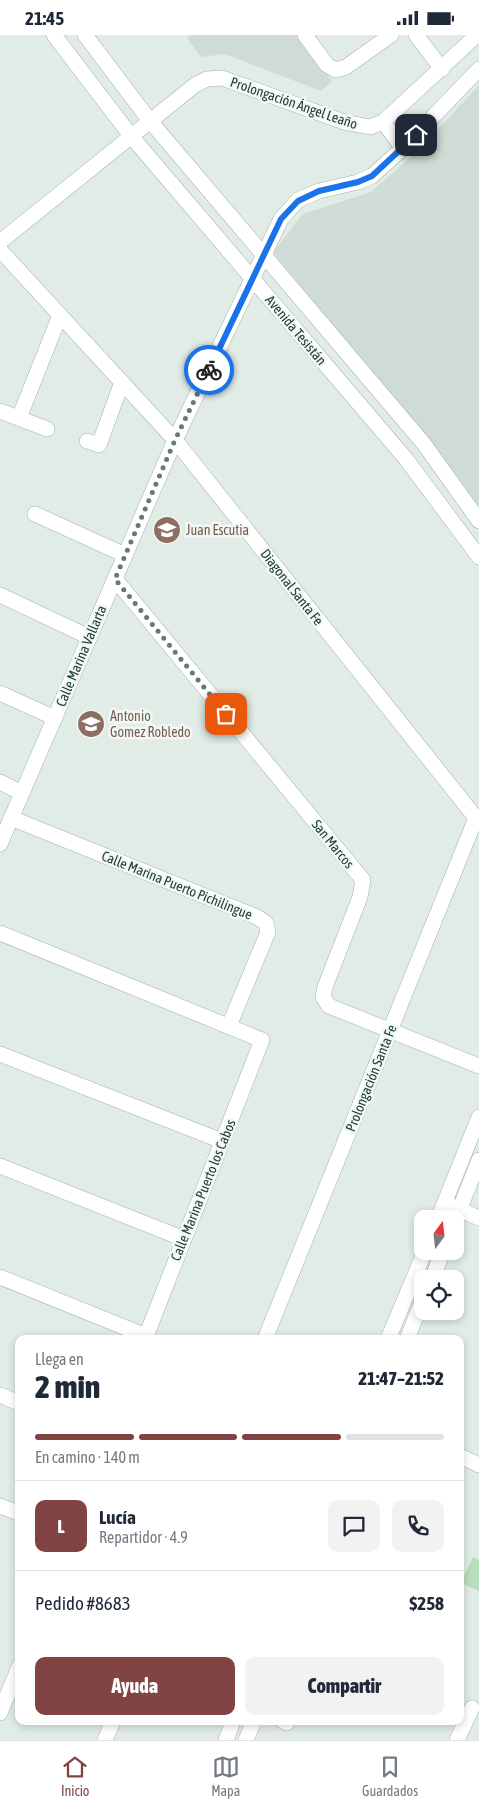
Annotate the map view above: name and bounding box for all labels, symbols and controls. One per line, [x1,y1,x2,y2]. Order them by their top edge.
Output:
text: 21:45 [25,7,64,29]
street label: Prolongación Ángel Leaño [228,74,360,132]
pin [395,114,437,156]
icon: home [402,121,430,149]
street label: Avenida Tesistán [262,292,330,368]
courier [184,345,234,395]
icon: bike [195,356,223,384]
school or university icon: Juan Escutia [152,515,182,545]
place label: Juan Escutia [186,522,249,538]
street label: Diagonal Santa Fe [257,546,327,628]
street label: Calle Marina Vallarta [52,603,110,709]
pin [205,693,247,735]
icon: bag [212,700,240,728]
place label: Antonio Gomez Robledo [110,708,191,740]
school or university icon: Antonio Gomez Robledo [76,709,106,739]
street label: San Marcos [309,816,357,872]
street label: Calle Marina Puerto Pichilingue [99,847,255,923]
street label: Prolongación Santa Fe [342,1022,400,1134]
street label: Calle Marina Puerto los Cabos [167,1117,239,1263]
north arrow [414,1210,464,1260]
map controls [414,1210,464,1320]
button: locate [414,1270,464,1320]
text: Llega en [35,1350,84,1368]
text: 21:47–21:52 [358,1367,444,1389]
text: 2 min [35,1368,100,1405]
text: En camino · 140 m [35,1448,140,1466]
button: chat [328,1500,380,1552]
button: phone [392,1500,444,1552]
text: Lucía [99,1506,136,1528]
text: L [57,1515,65,1537]
text: Repartidor · 4.9 [99,1528,188,1546]
text: Pedido #8683 [35,1592,131,1614]
text: $258 [409,1592,444,1614]
button: Ayuda [35,1657,235,1715]
button: Compartir [245,1657,444,1715]
tab: Inicio [61,1753,89,1799]
tab: Mapa [211,1753,240,1799]
tab: Guardados [362,1753,418,1799]

